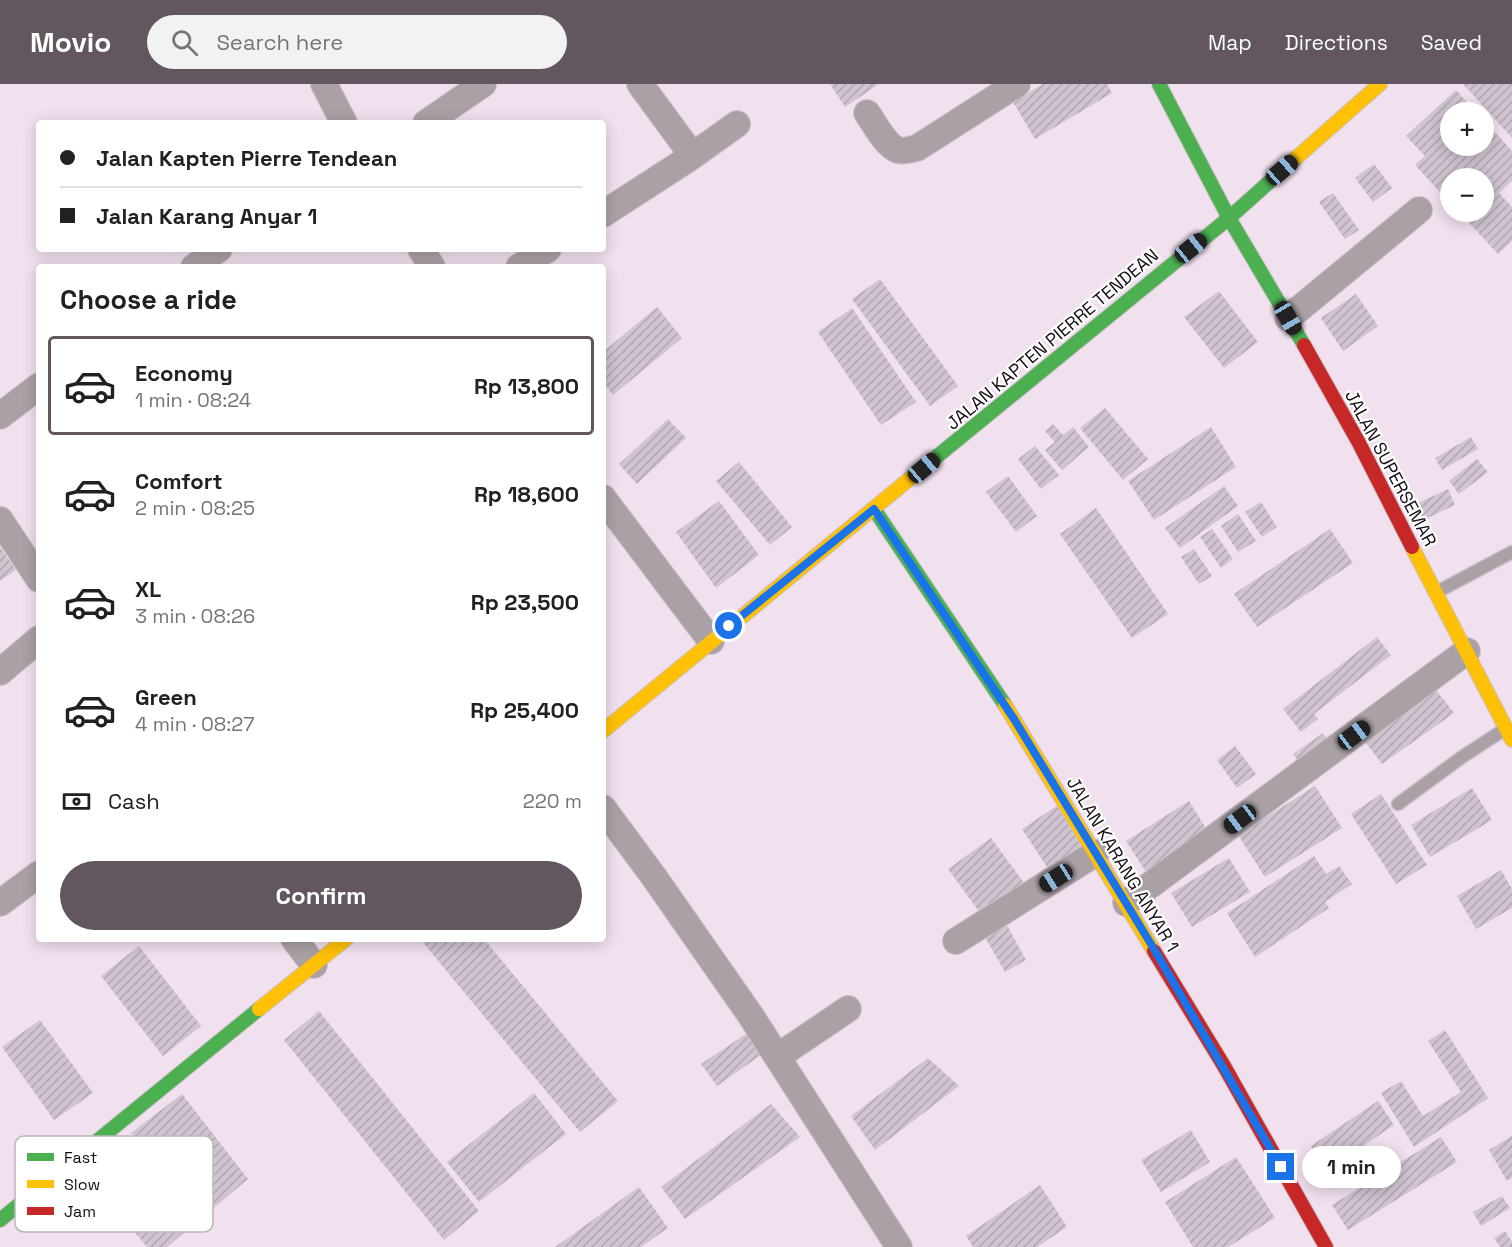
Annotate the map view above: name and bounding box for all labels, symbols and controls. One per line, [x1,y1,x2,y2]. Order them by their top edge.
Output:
search box [147,15,567,69]
text: Movio [30,24,111,60]
icon: search [168,26,201,59]
text: Search here [216,28,343,56]
text: Map [1208,29,1252,56]
text: Directions [1285,29,1388,56]
text: Saved [1421,29,1482,56]
map controls [1440,102,1494,222]
button: + [1440,102,1494,156]
text: Jalan Kapten Pierre Tendean [96,144,397,172]
car [1263,151,1301,189]
button: − [1440,168,1494,222]
text: Jalan Karang Anyar 1 [96,202,318,230]
car [1171,230,1211,266]
street label: JALAN KAPTEN PIERRE TENDEAN [941,243,1163,435]
text: Choose a ride [60,282,237,317]
car [1271,298,1305,338]
icon: car [63,359,117,413]
text: Economy [135,359,233,387]
text: Rp 13,800 [474,372,579,400]
street label: JALAN SUPERSEMAR [1340,386,1442,550]
text: 1 min · 08:24 [135,387,251,413]
car [904,450,944,486]
icon: car [63,467,117,521]
text: Comfort [135,467,223,495]
text: Rp 18,600 [474,480,579,508]
text: 2 min · 08:25 [135,495,255,521]
icon: car [63,575,117,629]
text: XL [135,575,161,603]
text: Rp 23,500 [471,588,579,616]
text: 3 min · 08:26 [135,603,255,629]
route start [715,612,742,639]
icon: car [63,683,117,737]
text: Green [135,683,197,711]
text: Rp 25,400 [470,696,579,724]
text: 4 min · 08:27 [135,711,255,737]
car [1334,717,1374,753]
street label: JALAN KARANG ANYAR 1 [1062,772,1184,956]
icon: cash [60,785,93,818]
text: Cash [108,787,160,815]
text: 220 m [523,788,582,814]
car [1220,801,1260,837]
button: Confirm [60,861,582,930]
car [1036,861,1076,895]
legend [15,1136,213,1232]
callout: 1 min [1302,1146,1401,1188]
text: Fast [64,1147,97,1168]
route end [1267,1153,1294,1180]
text: 1 min [1327,1154,1376,1180]
text: Slow [64,1174,100,1195]
text: Jam [64,1201,96,1222]

